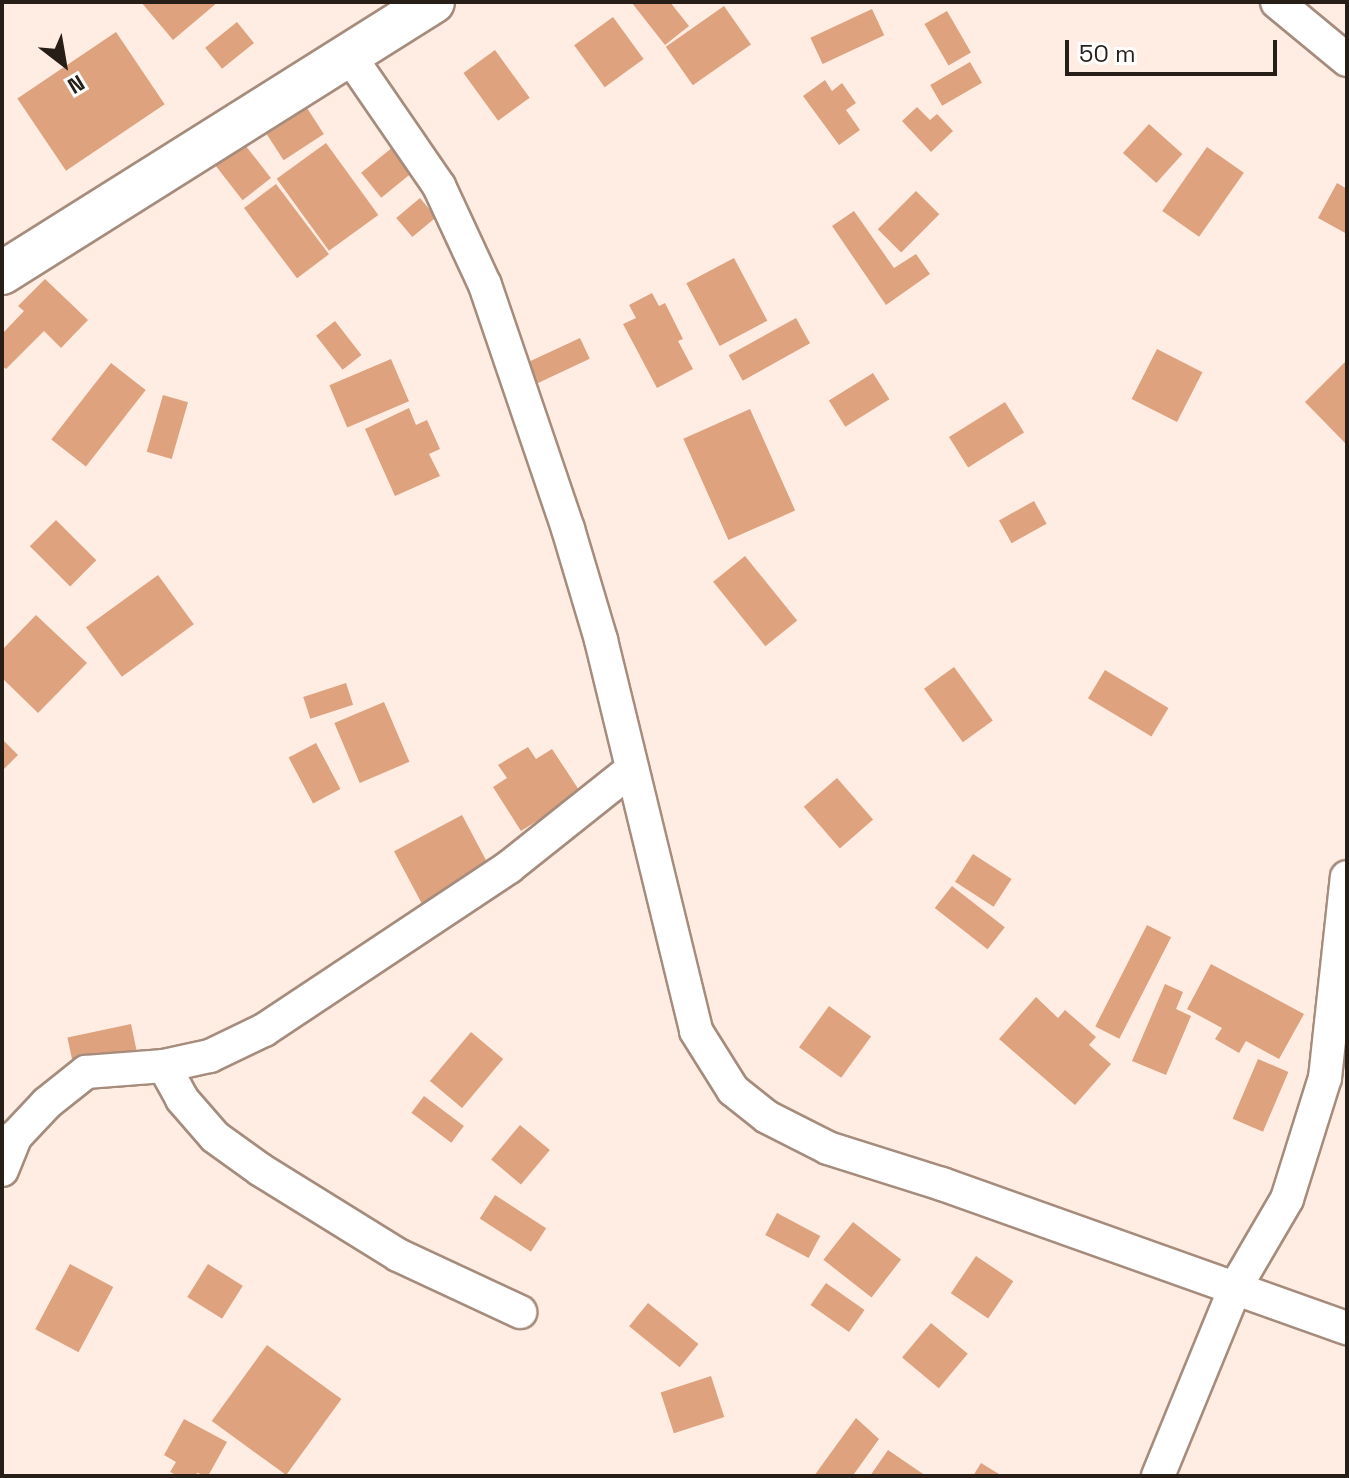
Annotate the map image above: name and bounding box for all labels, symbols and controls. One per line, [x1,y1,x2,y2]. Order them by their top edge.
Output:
north arrow [24,24,104,104]
scale bar [1069,24,1281,74]
text: 50 m [1079,38,1136,69]
text: N [63,69,90,100]

